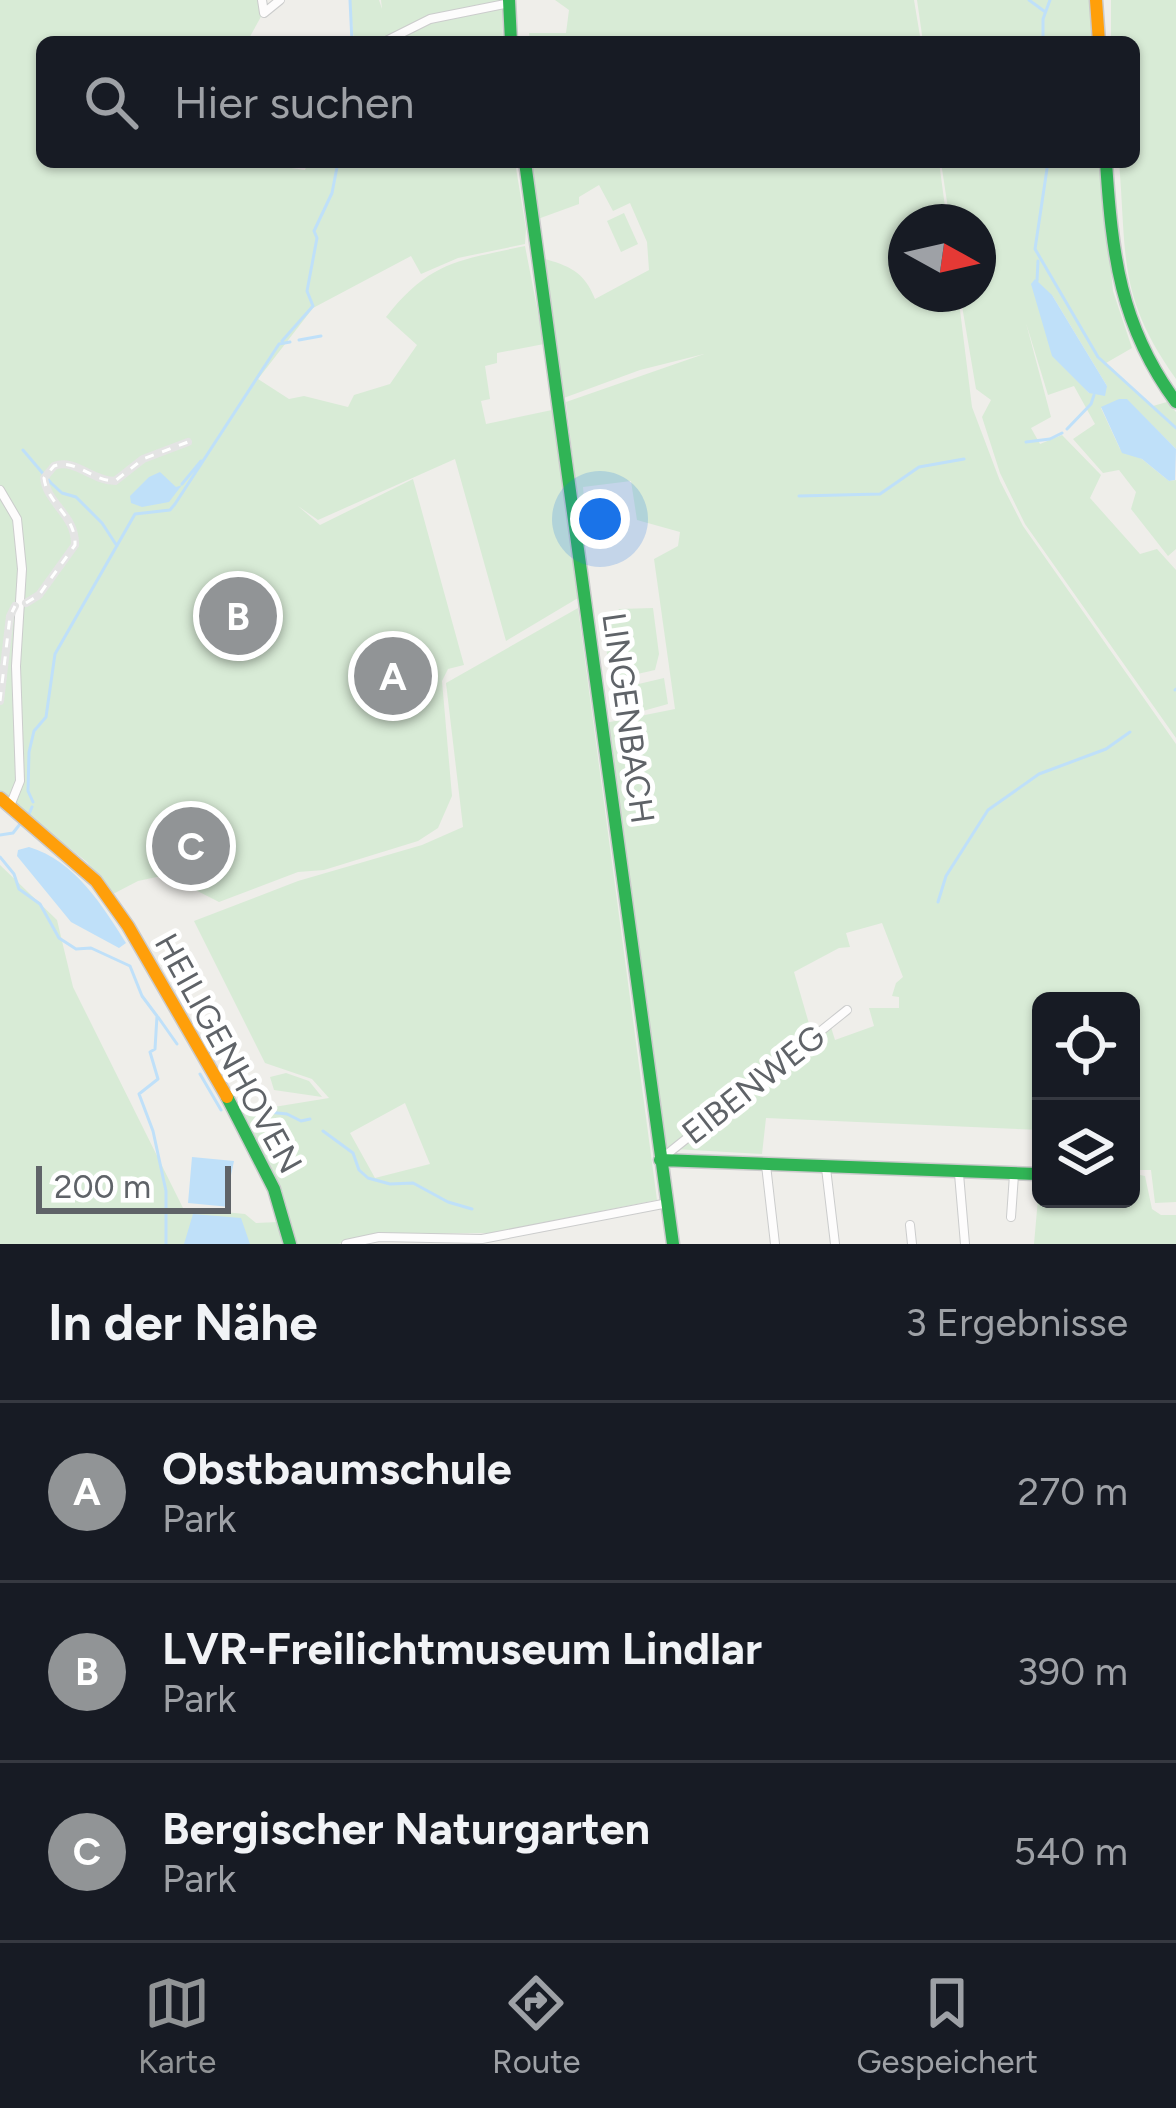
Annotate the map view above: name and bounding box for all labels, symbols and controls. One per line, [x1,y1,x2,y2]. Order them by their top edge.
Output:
search box [36,36,1140,168]
icon: search [78,69,144,135]
text: Hier suchen [174,75,414,129]
north arrow [888,204,996,312]
your location [570,489,630,549]
pin: B [199,571,277,661]
street label: LINGENBACH [594,610,663,826]
pin: A [354,631,432,721]
pin: C [152,801,230,891]
street label: HEILIGENHOVEN [147,927,310,1180]
map controls [1032,992,1140,1208]
button: locate [1032,992,1140,1100]
street label: EIBENWEG [674,1017,832,1152]
button: layers [1032,1100,1140,1208]
scale bar [36,1160,231,1213]
text: 200 m [54,1167,151,1206]
text: In der Nähe [48,1292,318,1353]
text: 3 Ergebnisse [905,1299,1128,1346]
text: Obstbaumschule [162,1441,512,1495]
text: A [73,1468,101,1515]
text: 270 m [1017,1468,1128,1515]
text: Park [162,1495,236,1542]
text: LVR-Freilichtmuseum Lindlar [162,1621,762,1675]
text: B [75,1648,99,1695]
text: 390 m [1017,1648,1128,1695]
text: Park [162,1675,236,1722]
text: Bergischer Naturgarten [162,1801,650,1855]
text: C [73,1828,101,1875]
text: 540 m [1014,1828,1128,1875]
text: Park [162,1855,236,1902]
tab: Karte [138,1970,216,2081]
tab: Route [492,1970,581,2081]
tab: Gespeichert [856,1970,1038,2081]

